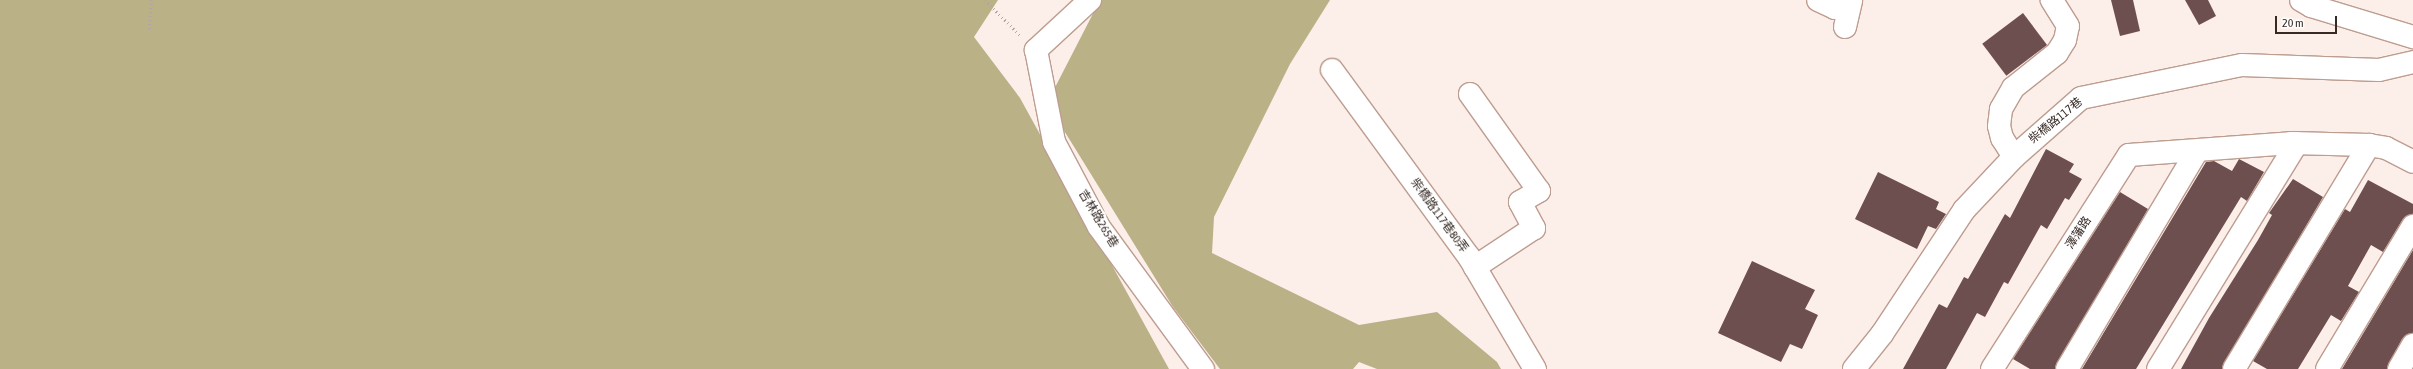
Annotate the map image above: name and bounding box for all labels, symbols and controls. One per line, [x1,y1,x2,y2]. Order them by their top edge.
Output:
scale bar [2277,8,2339,34]
text: 20 m [2282,16,2304,30]
street label: 柴橋路117巷 [2026,95,2086,147]
street label: 柴橋路117巷80弄 [1407,176,1471,256]
street label: 吉林路265巷 [1075,187,1121,251]
street label: 澤藩路 [2063,214,2095,252]

